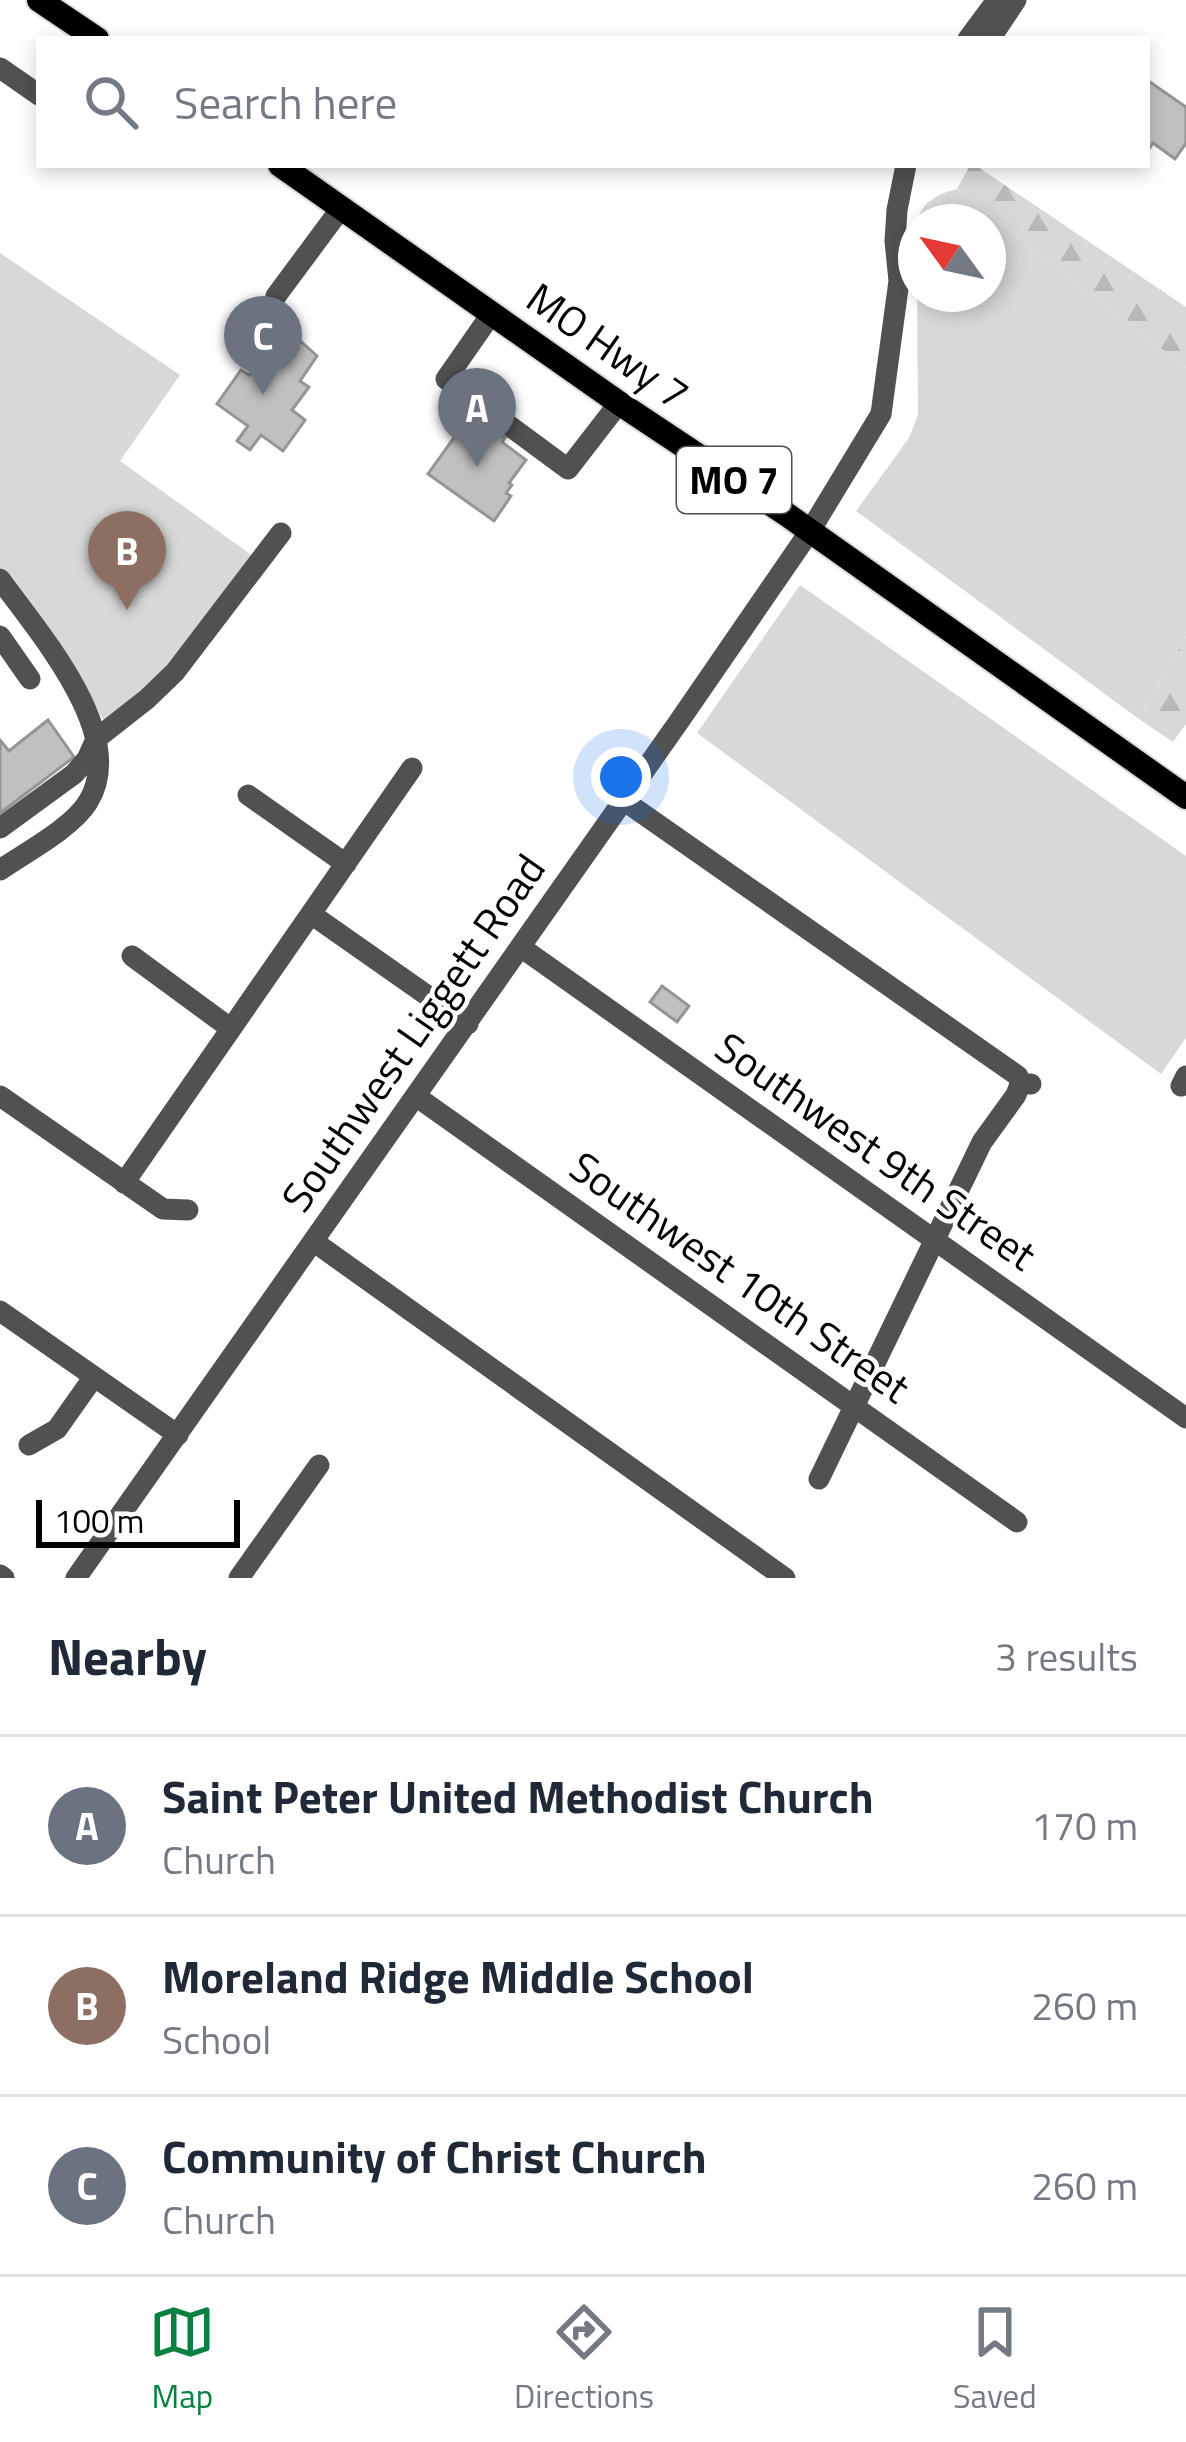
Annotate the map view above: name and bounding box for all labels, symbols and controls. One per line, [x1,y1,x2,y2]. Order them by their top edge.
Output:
search box [36,36,1150,168]
text: Search here [174,68,397,136]
icon: search [78,69,144,135]
north arrow [898,204,1006,312]
street label: MO Hwy 7 [514,266,703,425]
pin: C [224,296,302,395]
pin: A [438,368,516,467]
road number: MO 7 [677,447,791,513]
pin: B [88,511,166,610]
your location [591,747,651,807]
street label: Southwest Liggett Road [264,840,560,1224]
street label: Southwest 9th Street [703,1015,1050,1285]
street label: Southwest 10th Street [557,1134,924,1418]
scale bar [36,1494,240,1547]
text: 100 m [54,1496,144,1546]
text: Nearby [48,1617,207,1695]
text: 3 results [995,1627,1138,1686]
text: Saint Peter United Methodist Church [162,1762,874,1830]
text: A [75,1796,99,1855]
text: 170 m [1031,1796,1138,1855]
text: Church [162,1830,276,1889]
text: Moreland Ridge Middle School [162,1942,754,2010]
text: B [75,1976,99,2035]
text: 260 m [1031,1976,1138,2035]
text: School [162,2010,271,2069]
text: Community of Christ Church [162,2122,707,2190]
text: C [76,2156,98,2215]
text: 260 m [1031,2156,1138,2215]
text: Church [162,2190,276,2249]
tab: Map [149,2299,215,2421]
tab: Directions [514,2299,654,2421]
tab: Saved [953,2299,1037,2421]

